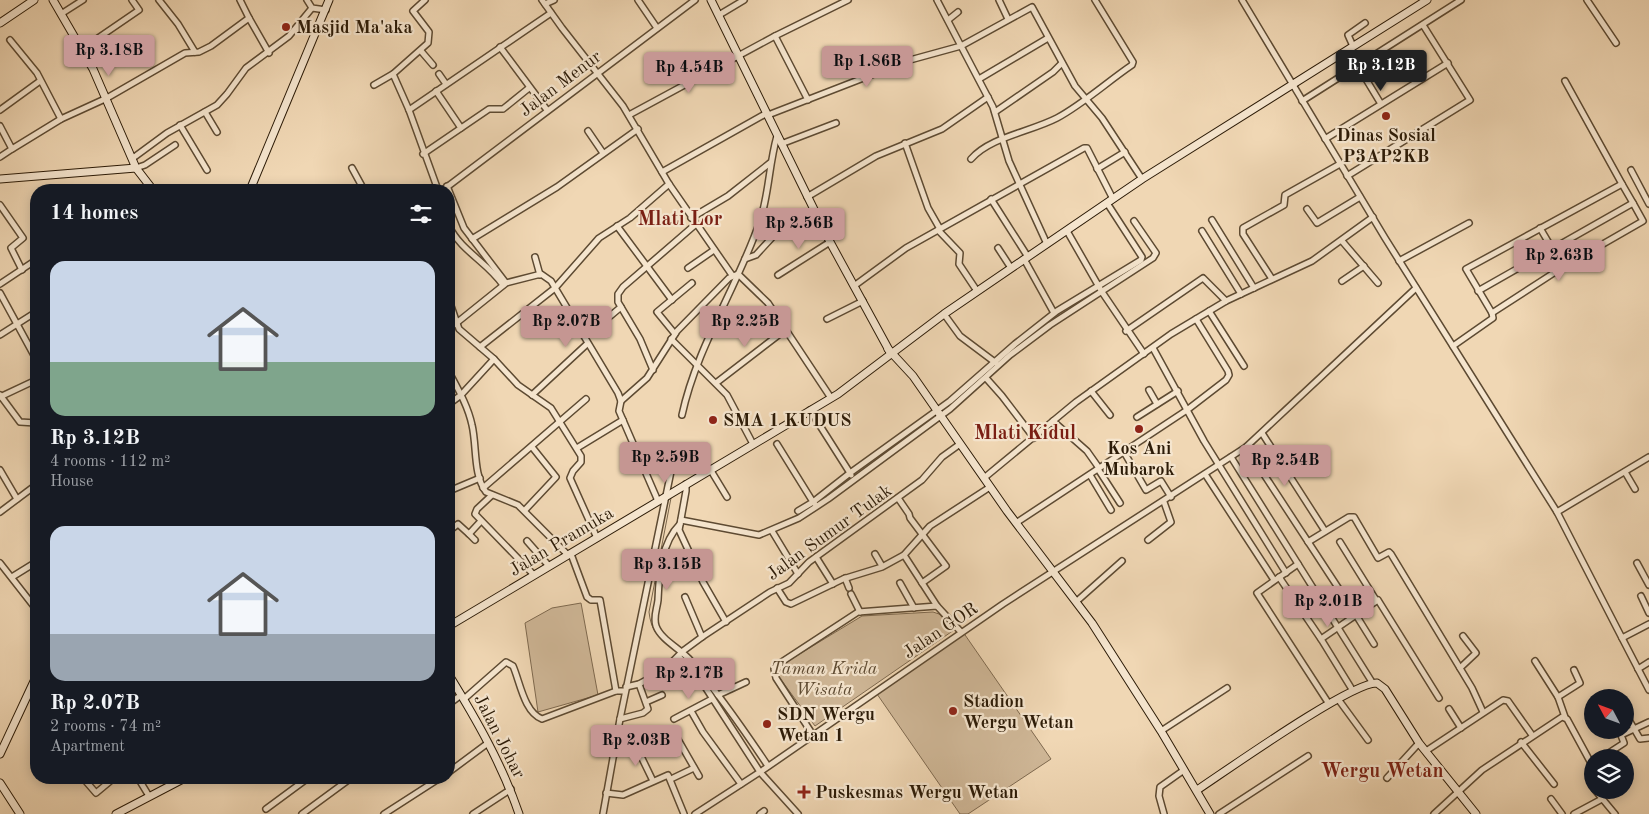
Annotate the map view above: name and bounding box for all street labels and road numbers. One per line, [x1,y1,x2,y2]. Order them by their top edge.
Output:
street label: Jalan Menur [516,47,605,120]
street label: Jalan Sumur Tulak [764,482,895,584]
street label: Jalan Pramuka [506,504,617,580]
street label: Jalan GOR [900,599,981,662]
street label: Jalan Johar [470,691,528,782]

